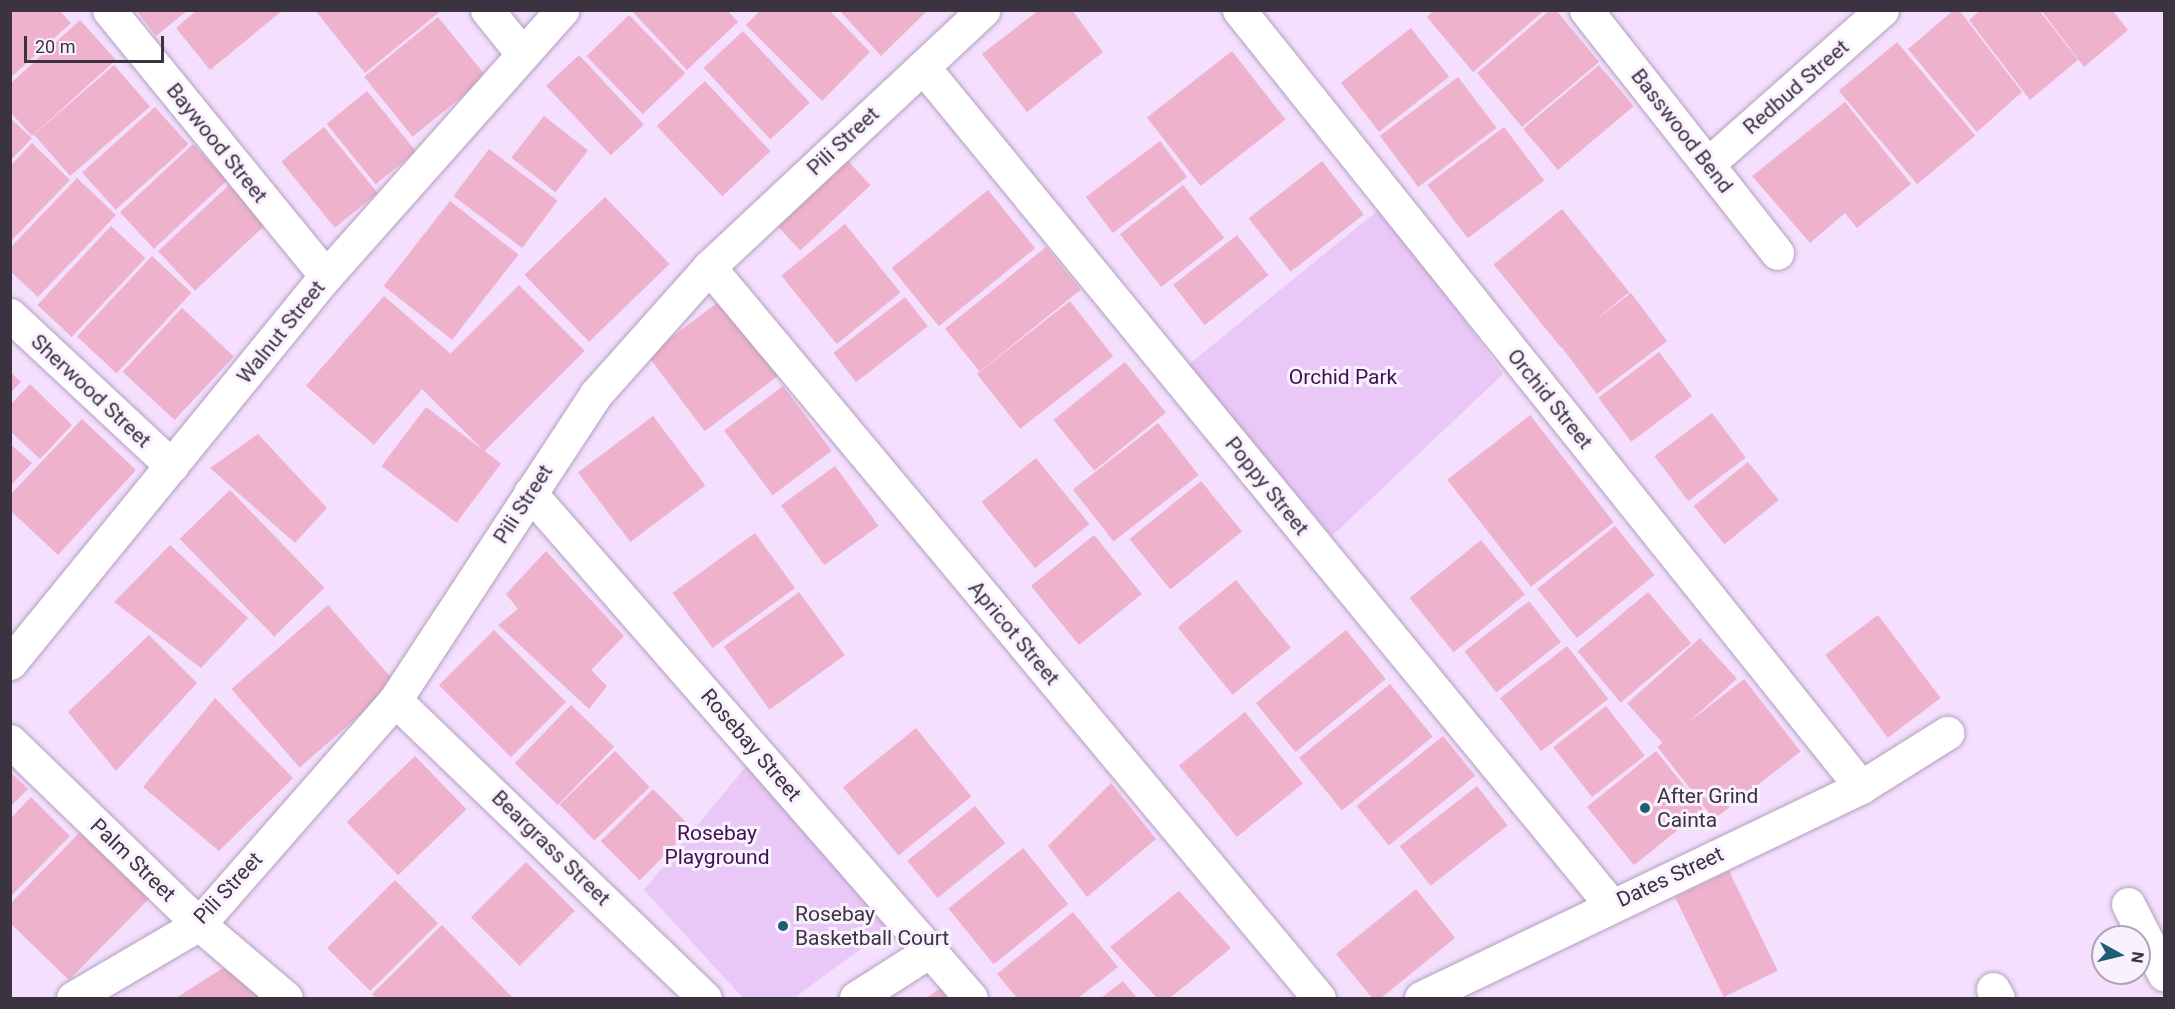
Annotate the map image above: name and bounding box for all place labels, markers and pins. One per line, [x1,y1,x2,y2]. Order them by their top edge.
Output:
place label: After Grind Cainta [1657,783,1758,833]
marker: After Grind Cainta [1638,801,1652,815]
place label: Rosebay Basketball Court [795,901,949,951]
marker: Rosebay Basketball Court [776,919,790,933]

